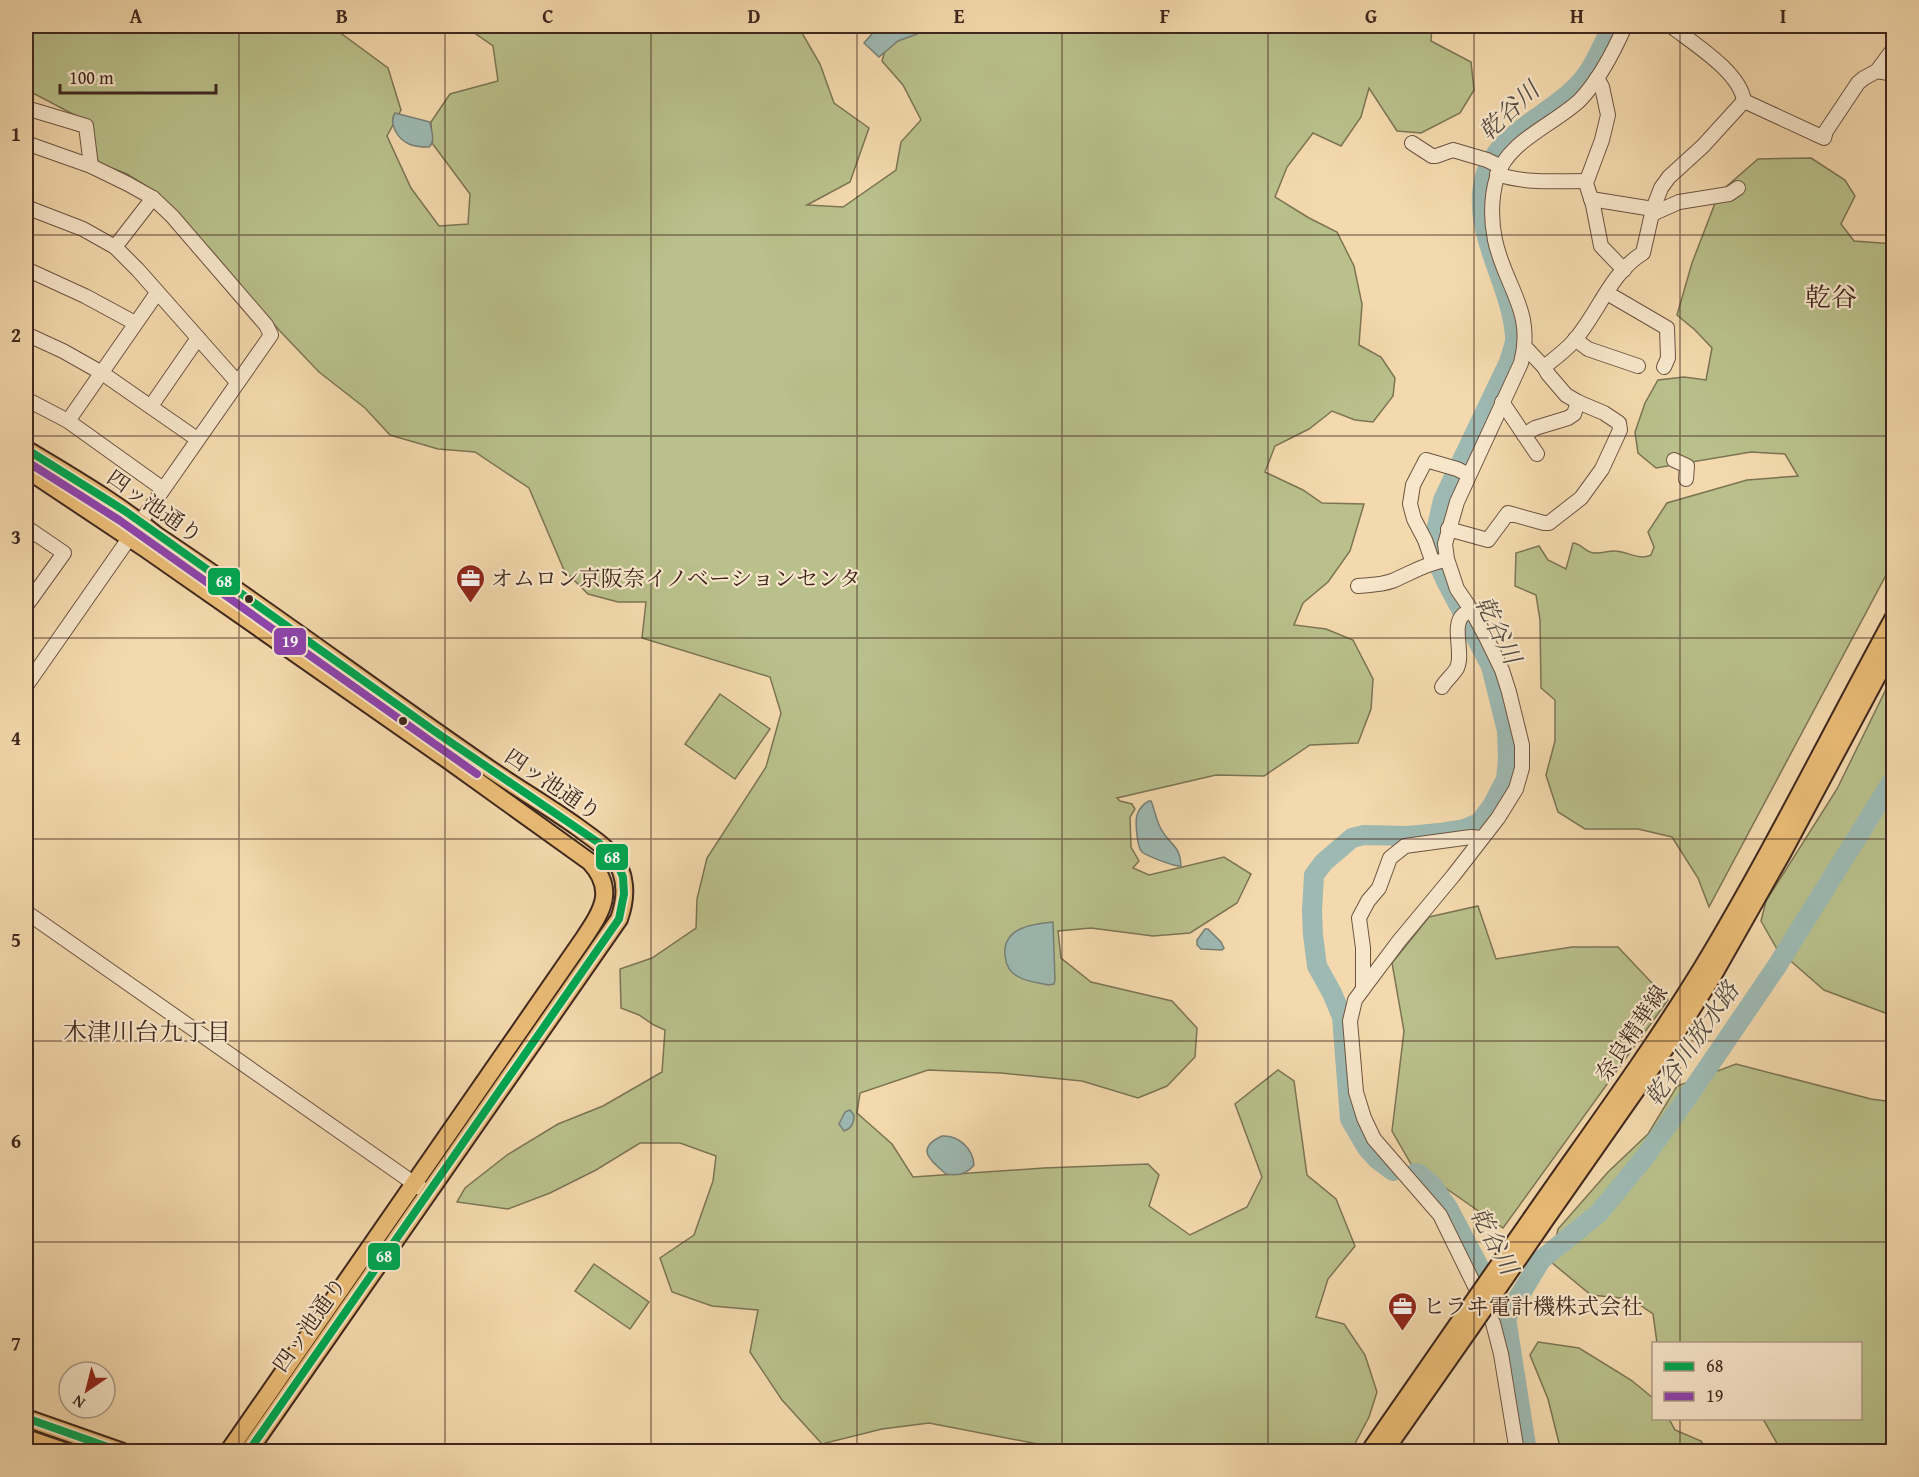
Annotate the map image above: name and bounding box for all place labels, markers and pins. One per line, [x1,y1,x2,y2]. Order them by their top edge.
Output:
office icon: オムロン京阪奈イノベーションセンタ [454,562,486,604]
place label: オムロン京阪奈イノベーションセンタ [491,562,861,594]
unlabelled marker [243,593,255,605]
unlabelled marker [397,715,409,727]
office icon: ヒラヰ電計機株式会社 [1386,1290,1418,1332]
place label: ヒラヰ電計機株式会社 [1423,1290,1643,1322]

